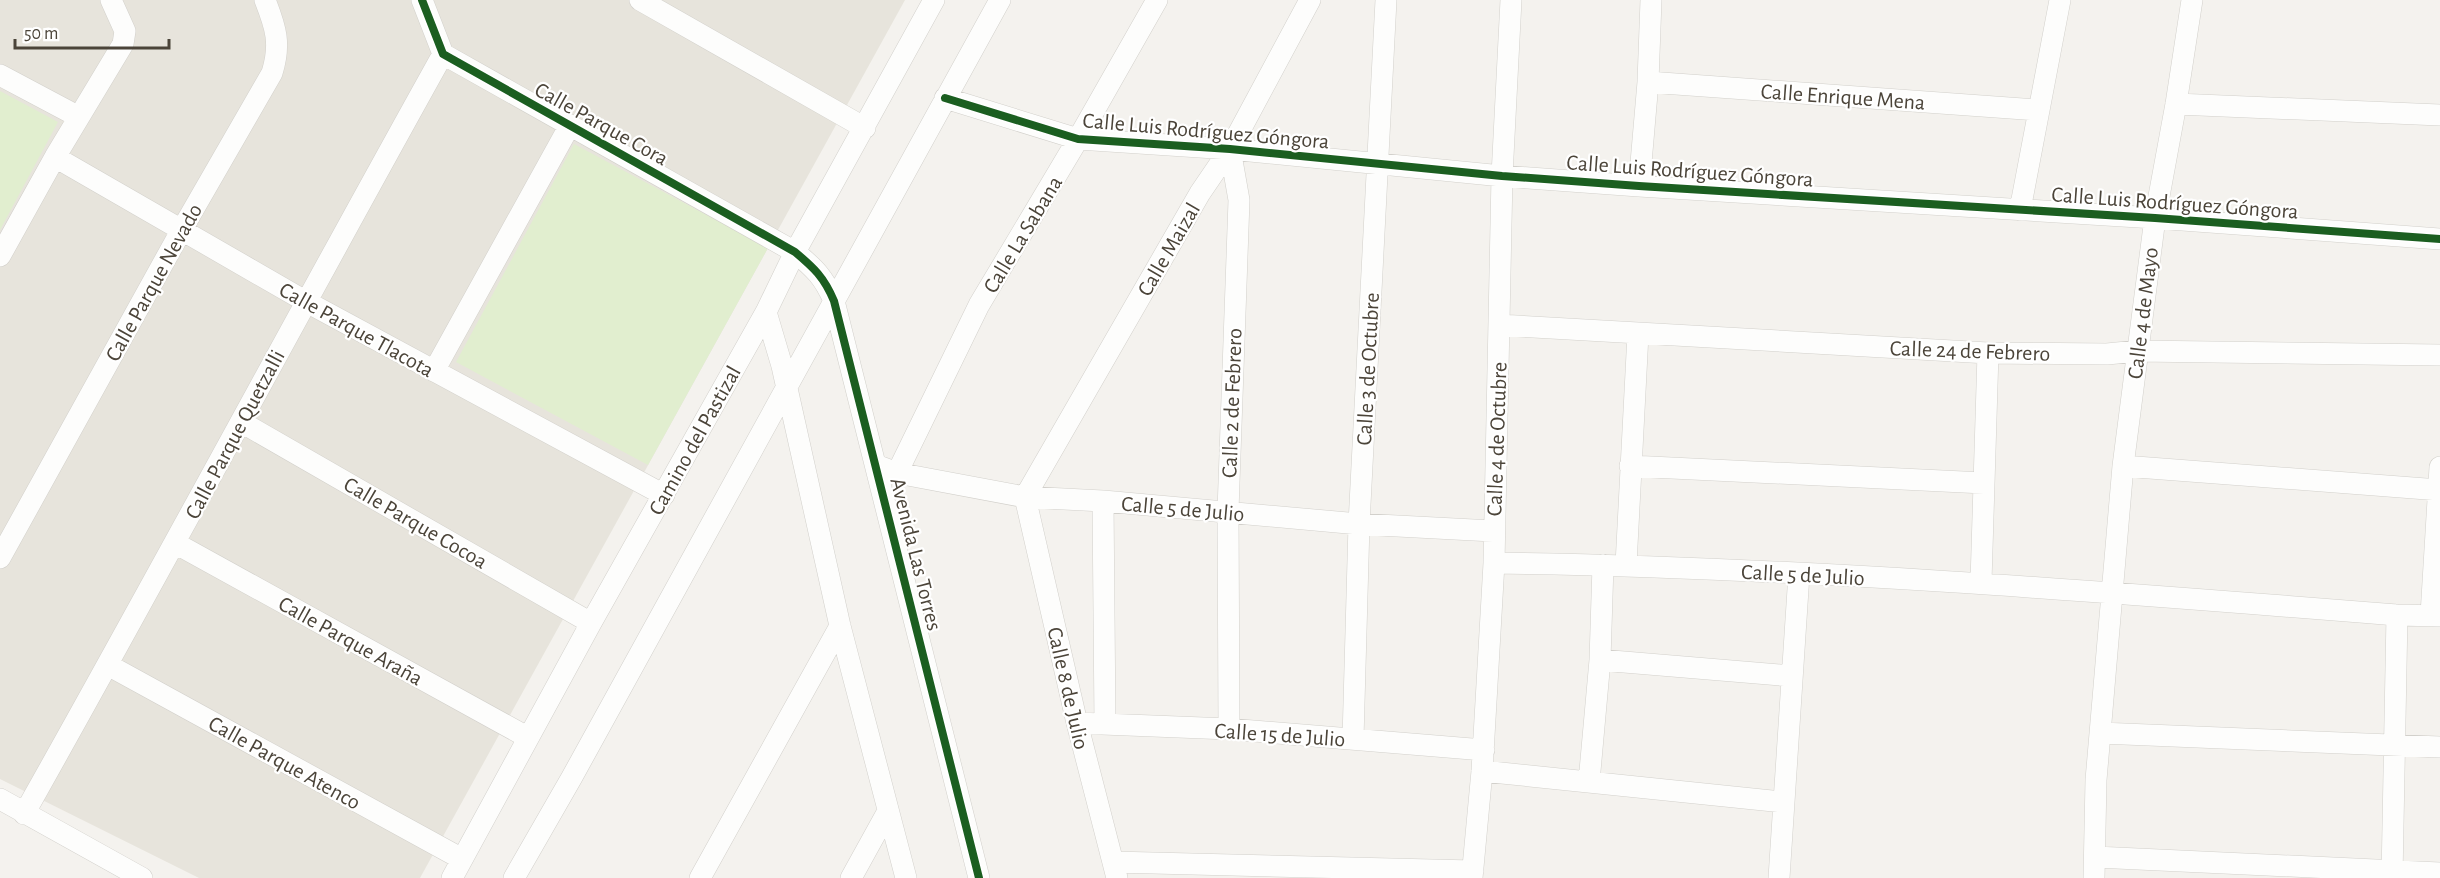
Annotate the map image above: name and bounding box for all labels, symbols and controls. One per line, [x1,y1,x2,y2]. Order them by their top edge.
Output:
scale bar [15,12,170,50]
text: 50 m [24,25,58,43]
street label: Calle Parque Cora [531,78,672,170]
street label: Calle Enrique Mena [1760,80,1926,114]
street label: Calle Luis Rodríguez Góngora [1082,109,1330,153]
street label: Calle Luis Rodríguez Góngora [1566,151,1814,191]
street label: Calle La Sabana [979,172,1066,297]
street label: Calle Luis Rodríguez Góngora [2051,183,2299,223]
street label: Calle Maizal [1133,199,1204,300]
street label: Calle Parque Nevado [102,200,206,365]
street label: Calle 4 de Mayo [2124,246,2162,380]
street label: Calle Parque Tlacota [276,278,437,381]
street label: Calle 3 de Octubre [1353,292,1383,446]
street label: Calle 2 de Febrero [1218,328,1246,478]
street label: Calle 24 de Febrero [1889,337,2051,365]
street label: Calle Parque Quetzalli [181,346,289,523]
street label: Calle 4 de Octubre [1483,361,1511,517]
street label: Camino del Pastizal [645,362,745,519]
street label: Calle Parque Cocoa [340,473,491,573]
street label: Avenida Las Torres [886,476,946,633]
street label: Calle 5 de Julio [1120,493,1245,525]
street label: Calle 5 de Julio [1741,561,1865,589]
street label: Calle Parque Araña [275,592,426,690]
street label: Calle 8 de Julio [1043,625,1093,752]
street label: Calle Parque Atenco [205,712,364,814]
street label: Calle 15 de Julio [1214,719,1346,751]

